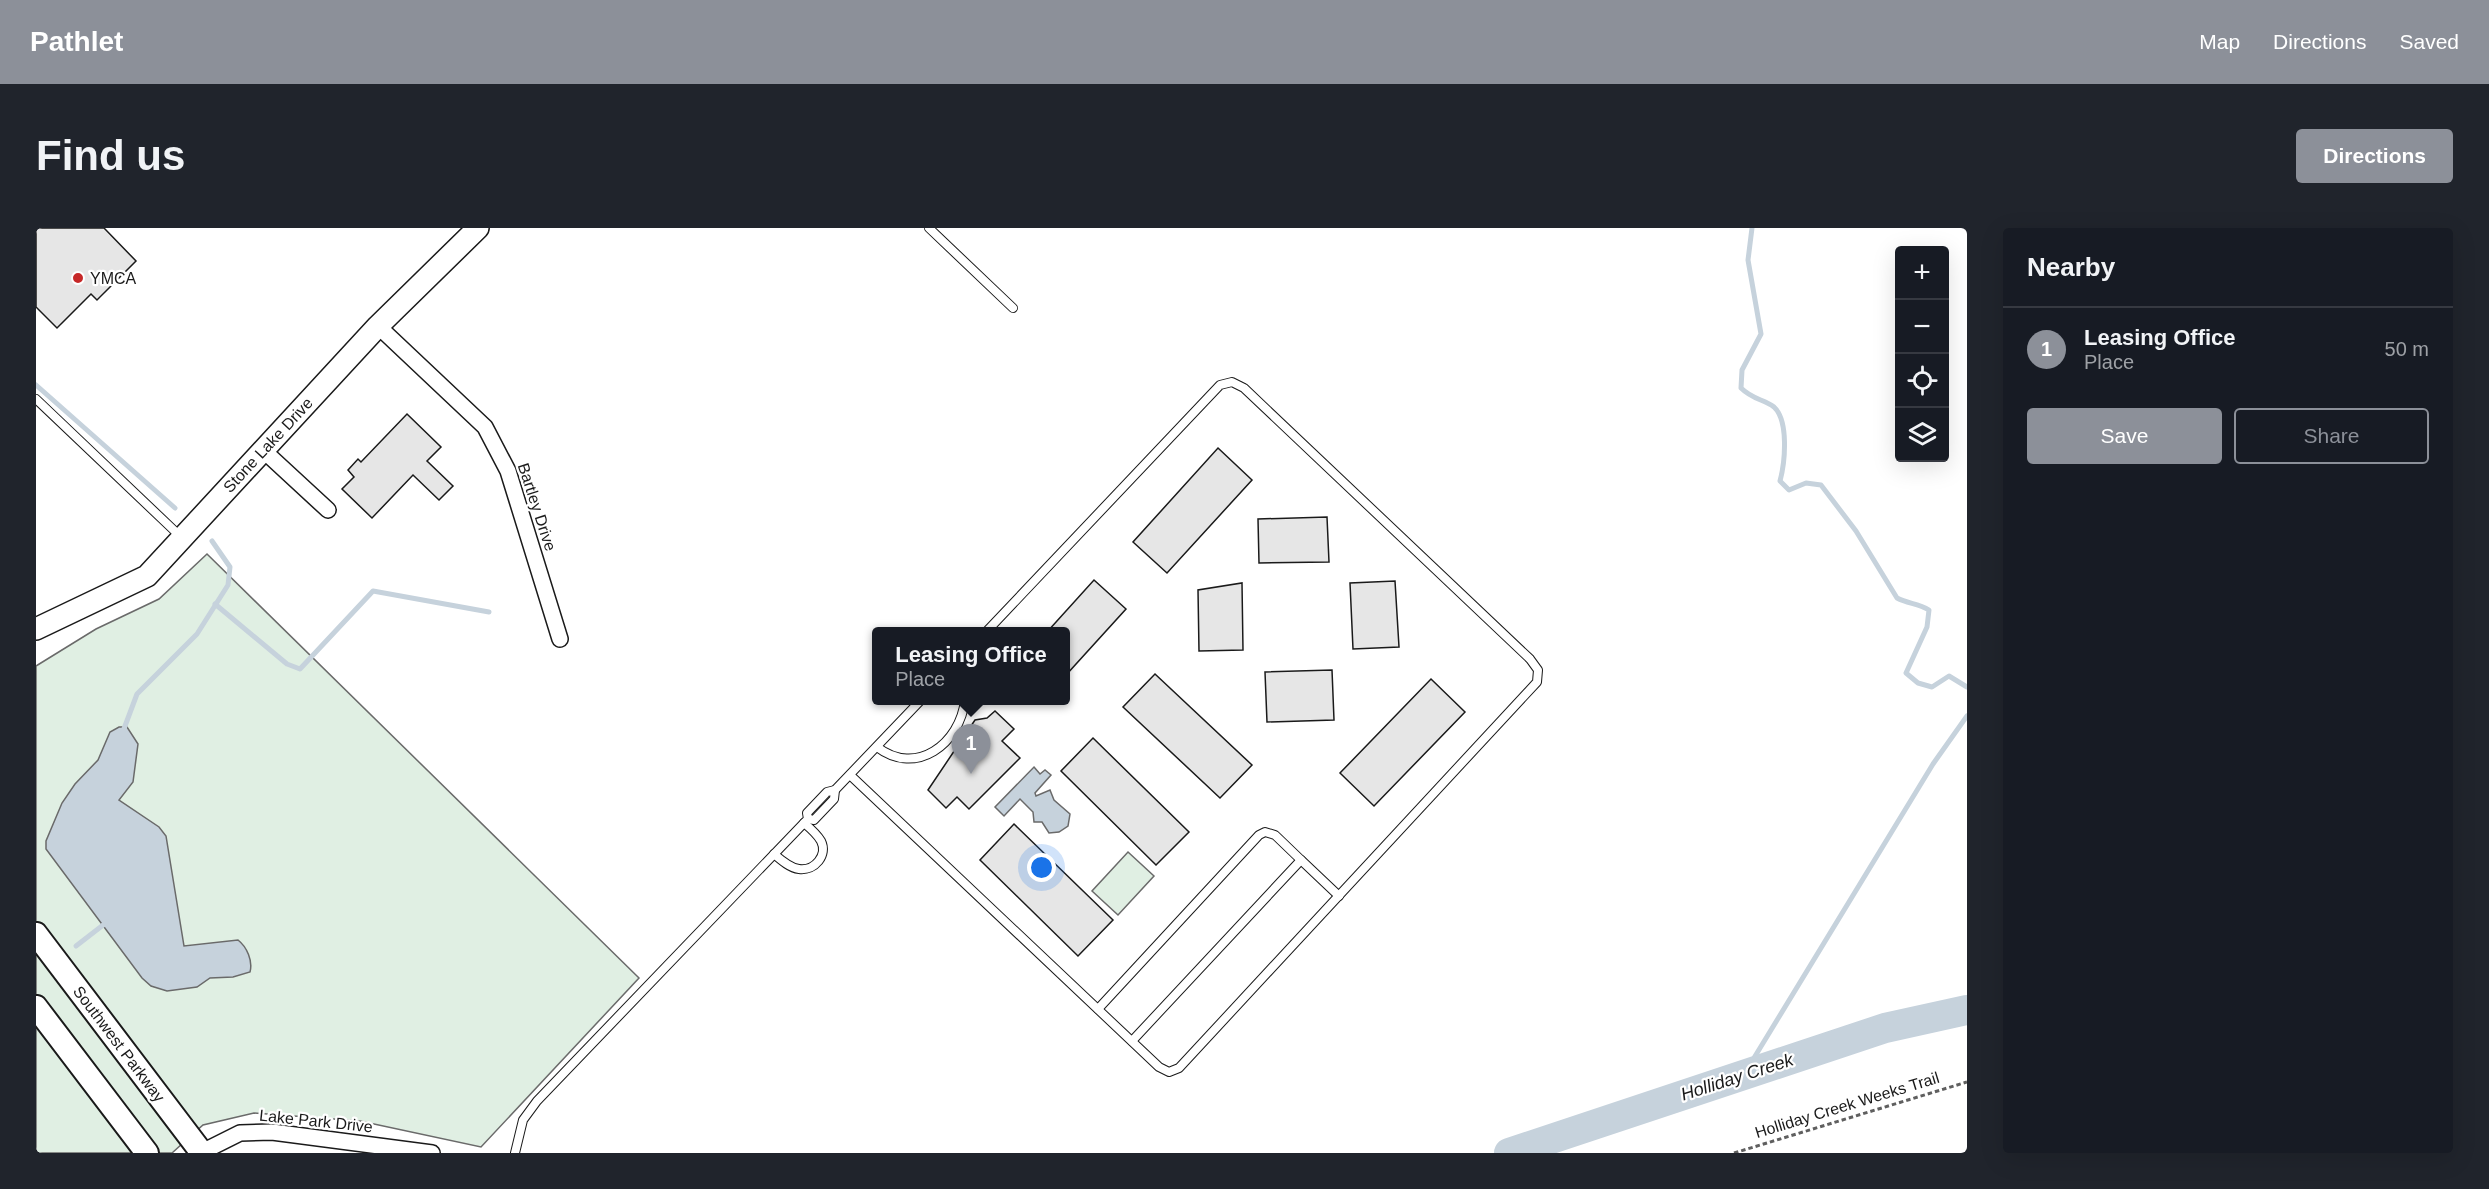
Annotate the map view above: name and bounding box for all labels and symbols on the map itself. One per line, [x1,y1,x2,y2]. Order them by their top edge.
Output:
place label: YMCA [90,270,137,287]
marker: YMCA [71,271,85,285]
street label: Stone Lake Drive [220,394,316,496]
street label: Bartley Drive [515,461,559,553]
pin: 1 [952,724,990,774]
your location [1027,853,1056,882]
street label: Southwest Parkway [70,983,168,1105]
water label: Holliday Creek [1678,1049,1797,1105]
street label: Holliday Creek Weeks Trail [1753,1069,1941,1141]
street label: Lake Park Drive [259,1107,374,1135]

